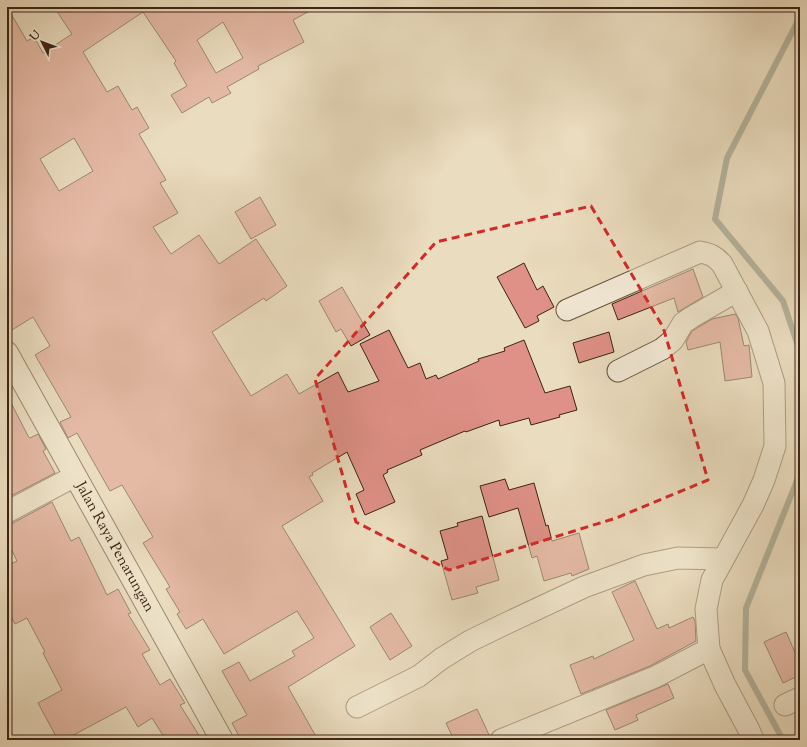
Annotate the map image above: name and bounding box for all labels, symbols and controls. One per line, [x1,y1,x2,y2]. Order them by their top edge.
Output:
north arrow [22,22,62,62]
text: U [26,27,44,45]
street label: Jalan Raya Penarungan [70,477,160,616]

